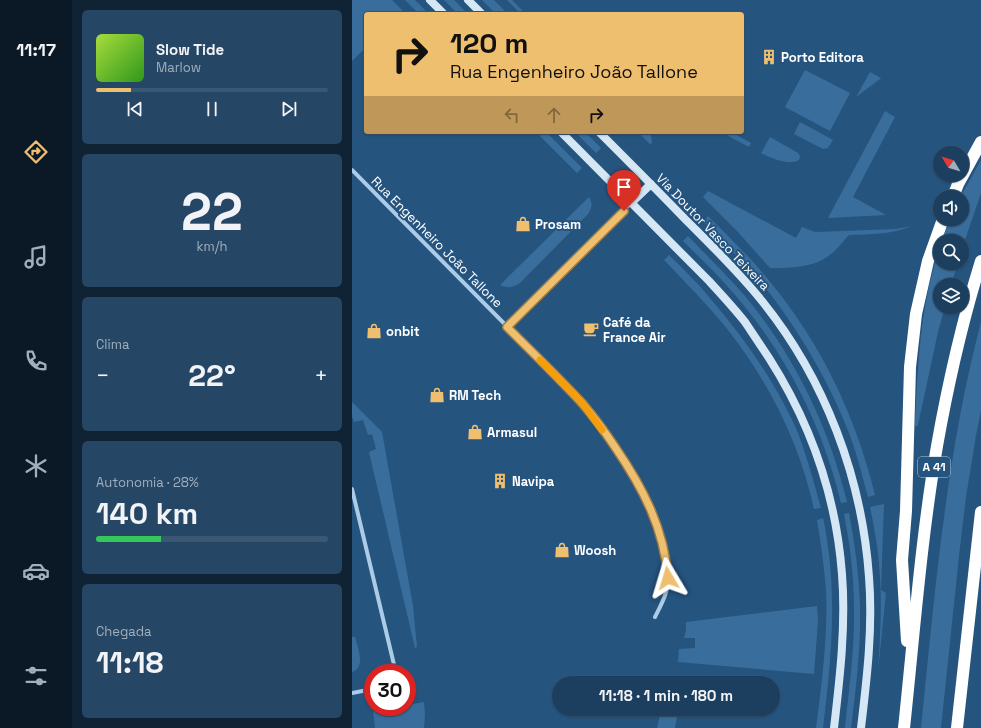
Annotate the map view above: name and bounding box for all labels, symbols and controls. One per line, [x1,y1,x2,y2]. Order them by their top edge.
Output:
text: 120 m [450,25,528,61]
icon: right [384,28,436,80]
text: 11:17 [16,38,56,61]
text: Slow Tide [156,40,224,59]
building icon: Porto Editora [760,48,778,66]
place label: Porto Editora [781,49,864,66]
text: Marlow [156,59,201,76]
text: Rua Engenheiro João Tallone [450,60,698,83]
icon: previous [124,98,146,120]
icon: pause [201,98,223,120]
icon: next [278,98,300,120]
icon: left [501,104,523,126]
icon: ahead [543,104,565,126]
icon: right [585,104,607,126]
icon: directions [22,138,50,166]
north arrow [933,146,969,182]
map controls [933,146,969,314]
pin [607,170,641,211]
street label: Via Doutor Vasco Teixeira [652,170,774,295]
street label: Rua Engenheiro João Tallone [368,173,506,311]
icon: arrive [613,176,635,198]
text: 22 [181,179,243,245]
button: sound [933,190,969,226]
shop icon: Prosam [514,215,532,233]
place label: Prosam [535,216,581,233]
button: search [933,234,969,270]
text: km/h [197,238,227,255]
icon: music [22,243,50,271]
button: layers [933,278,969,314]
place label: Café da France Air [603,314,666,346]
cafe icon: Café da France Air [582,320,600,338]
shop icon: onbit [365,322,383,340]
place label: onbit [386,323,420,340]
text: Clima [96,336,129,353]
icon: phone [22,347,50,375]
text: 22° [188,356,236,395]
text: − [96,361,110,389]
text: + [314,361,328,389]
shop icon: RM Tech [428,386,446,404]
place label: RM Tech [449,387,501,404]
shop icon: Armasul [466,423,484,441]
place label: Armasul [487,424,537,441]
icon: climate [22,452,50,480]
road number: A 41 [918,457,950,477]
building icon: Navipa [491,472,509,490]
place label: Navipa [512,473,555,490]
text: Autonomia · 28% [96,474,199,491]
text: 140 km [96,494,198,533]
shop icon: Woosh [553,541,571,559]
place label: Woosh [574,542,616,559]
icon: car [22,557,50,585]
position arrow [647,557,689,599]
text: Chegada [96,623,152,640]
text: 11:18 [96,643,164,682]
icon: filters [22,662,50,690]
speed limit sign: 30 [364,664,416,716]
text: 11:18 · 1 min · 180 m [599,686,733,705]

